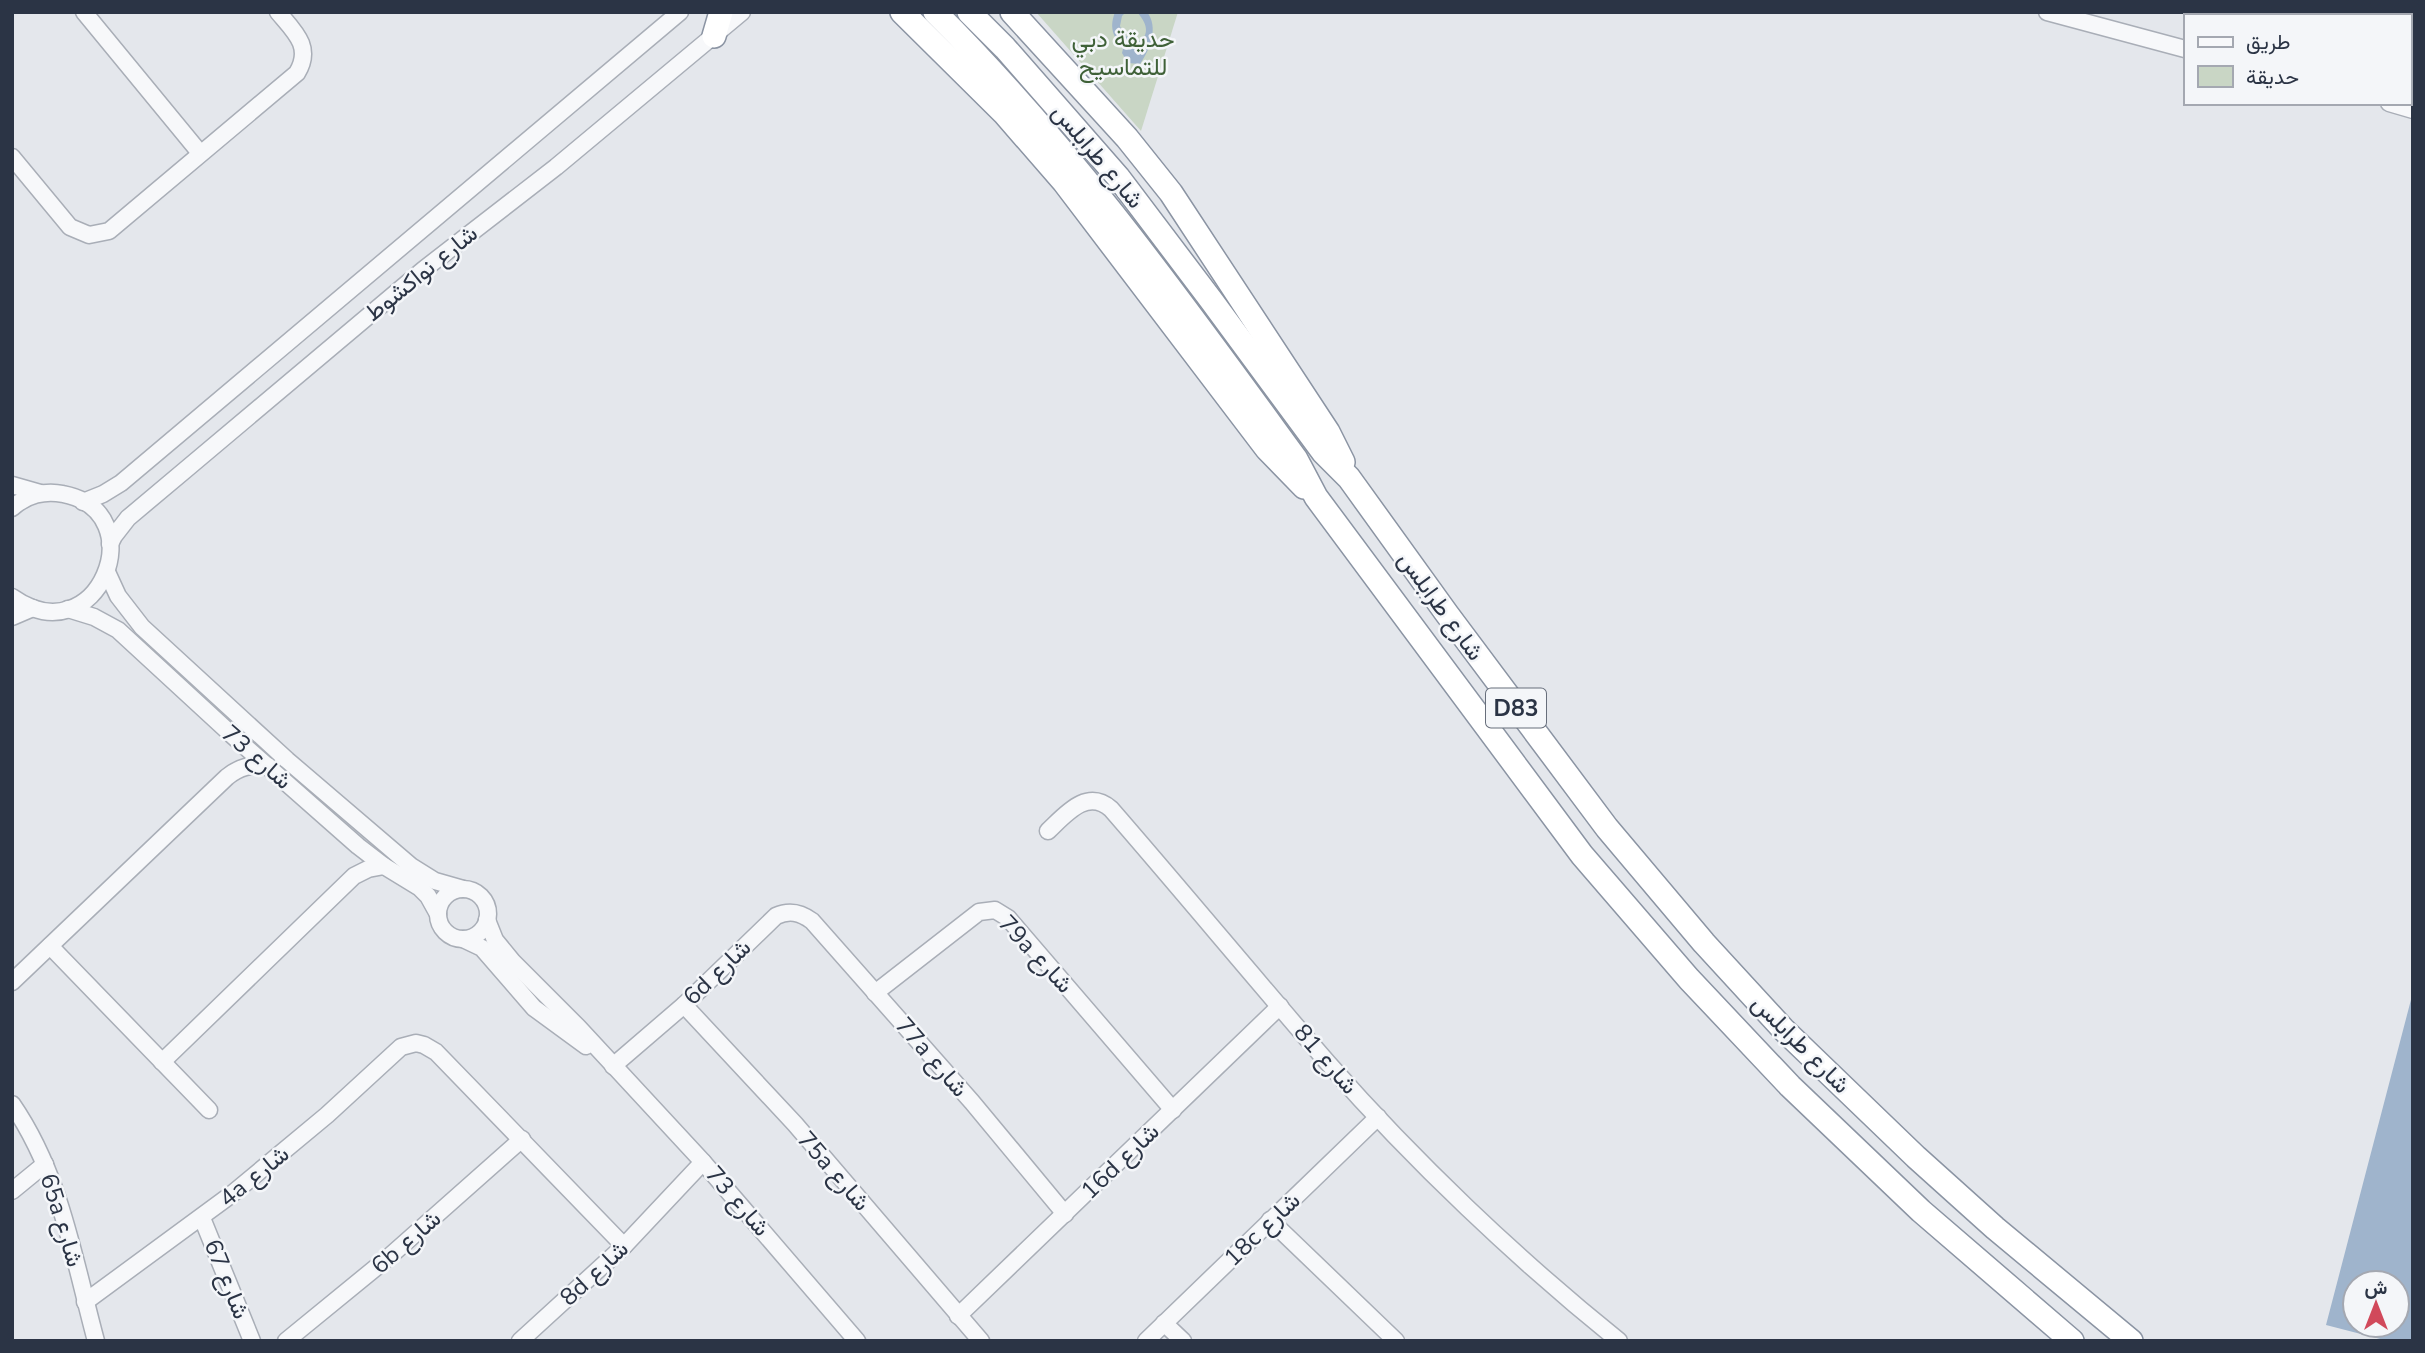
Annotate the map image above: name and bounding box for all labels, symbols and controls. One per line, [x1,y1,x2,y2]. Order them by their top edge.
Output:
legend [2184,14,2411,105]
park label: حديقة دبي للتماسيح [1071,23,1175,84]
text: طريق [2246,28,2291,56]
text: حديقة [2246,63,2299,91]
street label: شارع طرابلس [1045,97,1151,215]
street label: شارع نواكشوط [358,217,484,329]
street label: شارع طرابلس [1391,545,1491,667]
road number: D83 [1486,688,1546,728]
street label: شارع 73 [215,718,299,796]
street label: 79a شارع [992,908,1080,1000]
street label: 6d شارع [676,932,758,1012]
street label: شارع طرابلس [1745,988,1857,1100]
street label: 77a شارع [888,1010,976,1104]
street label: شارع 81 [1287,1017,1365,1101]
street label: 16d شارع [1074,1116,1166,1206]
street label: 75a شارع [790,1124,878,1218]
street label: 4a شارع [212,1138,296,1214]
street label: شارع 73 [699,1159,777,1243]
street label: 65a شارع [33,1169,91,1271]
street label: 18c شارع [1217,1185,1307,1273]
street label: 6b شارع [364,1203,448,1281]
street label: 8d شارع [553,1233,635,1313]
street label: شارع 67 [197,1234,257,1324]
north arrow [2341,1269,2411,1339]
text: ش [2365,1275,2388,1301]

